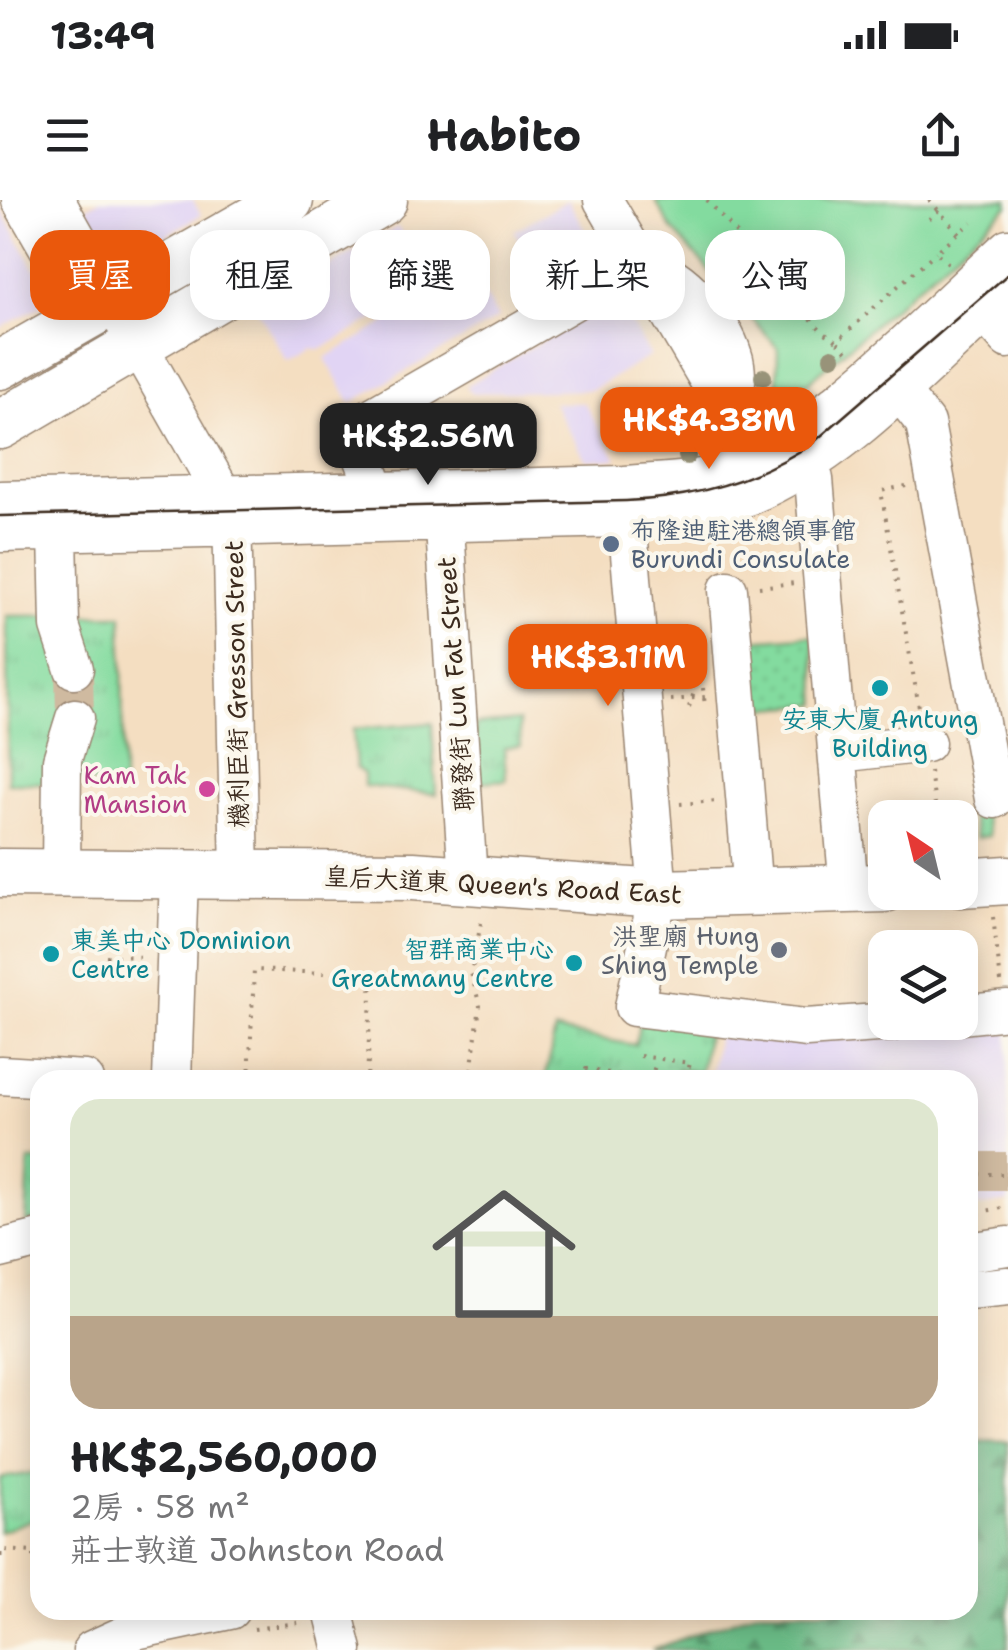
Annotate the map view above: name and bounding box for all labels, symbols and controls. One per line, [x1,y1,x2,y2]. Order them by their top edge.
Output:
text: 13:49 [50,10,156,61]
text: Habito [426,105,582,165]
icon: menu [40,108,95,163]
icon: share [913,108,968,163]
chip: 買屋 [30,230,170,320]
chip: 租屋 [190,230,330,320]
chip: 篩選 [350,230,490,320]
chip: 新上架 [510,230,685,320]
chip: 公寓 [705,230,845,320]
pin: HK$4.38M [606,387,812,472]
text: HK$4.38M [622,398,796,441]
pin: HK$2.56M [325,403,531,488]
text: HK$2.56M [342,414,514,457]
place label: 布隆迪駐港總領事館 Burundi Consulate [631,513,856,576]
marker: 布隆迪駐港總領事館 Burundi Consulate [600,533,622,555]
street label: 機利臣街 Gresson Street [216,540,256,828]
street label: 聯發街 Lun Fat Street [429,555,481,813]
pin: HK$3.11M [505,624,711,709]
text: HK$3.11M [530,635,686,678]
marker: 安東大廈 Antung Building [869,677,891,699]
place label: 安東大廈 Antung Building [782,702,978,765]
place label: Kam Tak Mansion [83,758,187,821]
marker: Kam Tak Mansion [196,778,218,800]
north arrow [868,800,978,910]
map controls [868,800,978,1040]
street label: 皇后大道東 Queen's Road East [323,859,683,911]
place label: 洪聖廟 Hung Shing Temple [601,919,759,982]
place label: 東美中心 Dominion Centre [71,923,291,986]
button: layers [868,930,978,1040]
place label: 智群商業中心 Greatmany Centre [331,932,554,995]
marker: 洪聖廟 Hung Shing Temple [768,939,790,961]
marker: 東美中心 Dominion Centre [40,943,62,965]
marker: 智群商業中心 Greatmany Centre [563,952,585,974]
icon: home [414,1164,594,1344]
text: HK$2,560,000 [70,1429,378,1485]
text: 2房 · 58 m² [70,1485,250,1528]
text: 莊士敦道 Johnston Road [70,1528,444,1571]

